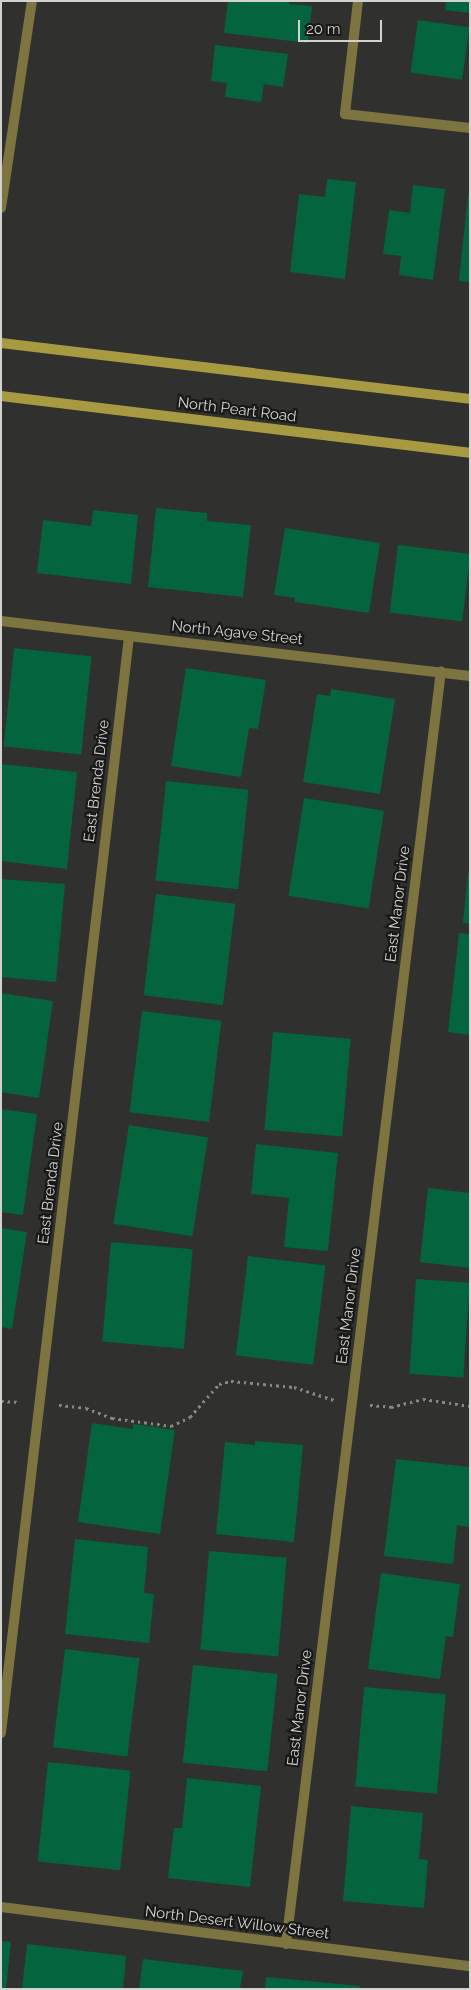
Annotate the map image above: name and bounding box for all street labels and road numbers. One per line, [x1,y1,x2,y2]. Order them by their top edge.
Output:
street label: North Peart Road [177,394,297,426]
street label: North Agave Street [170,617,304,649]
street label: East Brenda Drive [81,719,113,843]
street label: East Manor Drive [382,845,414,963]
street label: East Brenda Drive [35,1121,67,1245]
street label: East Manor Drive [333,1247,365,1365]
street label: East Manor Drive [284,1649,316,1767]
street label: North Desert Willow Street [143,1903,331,1943]

